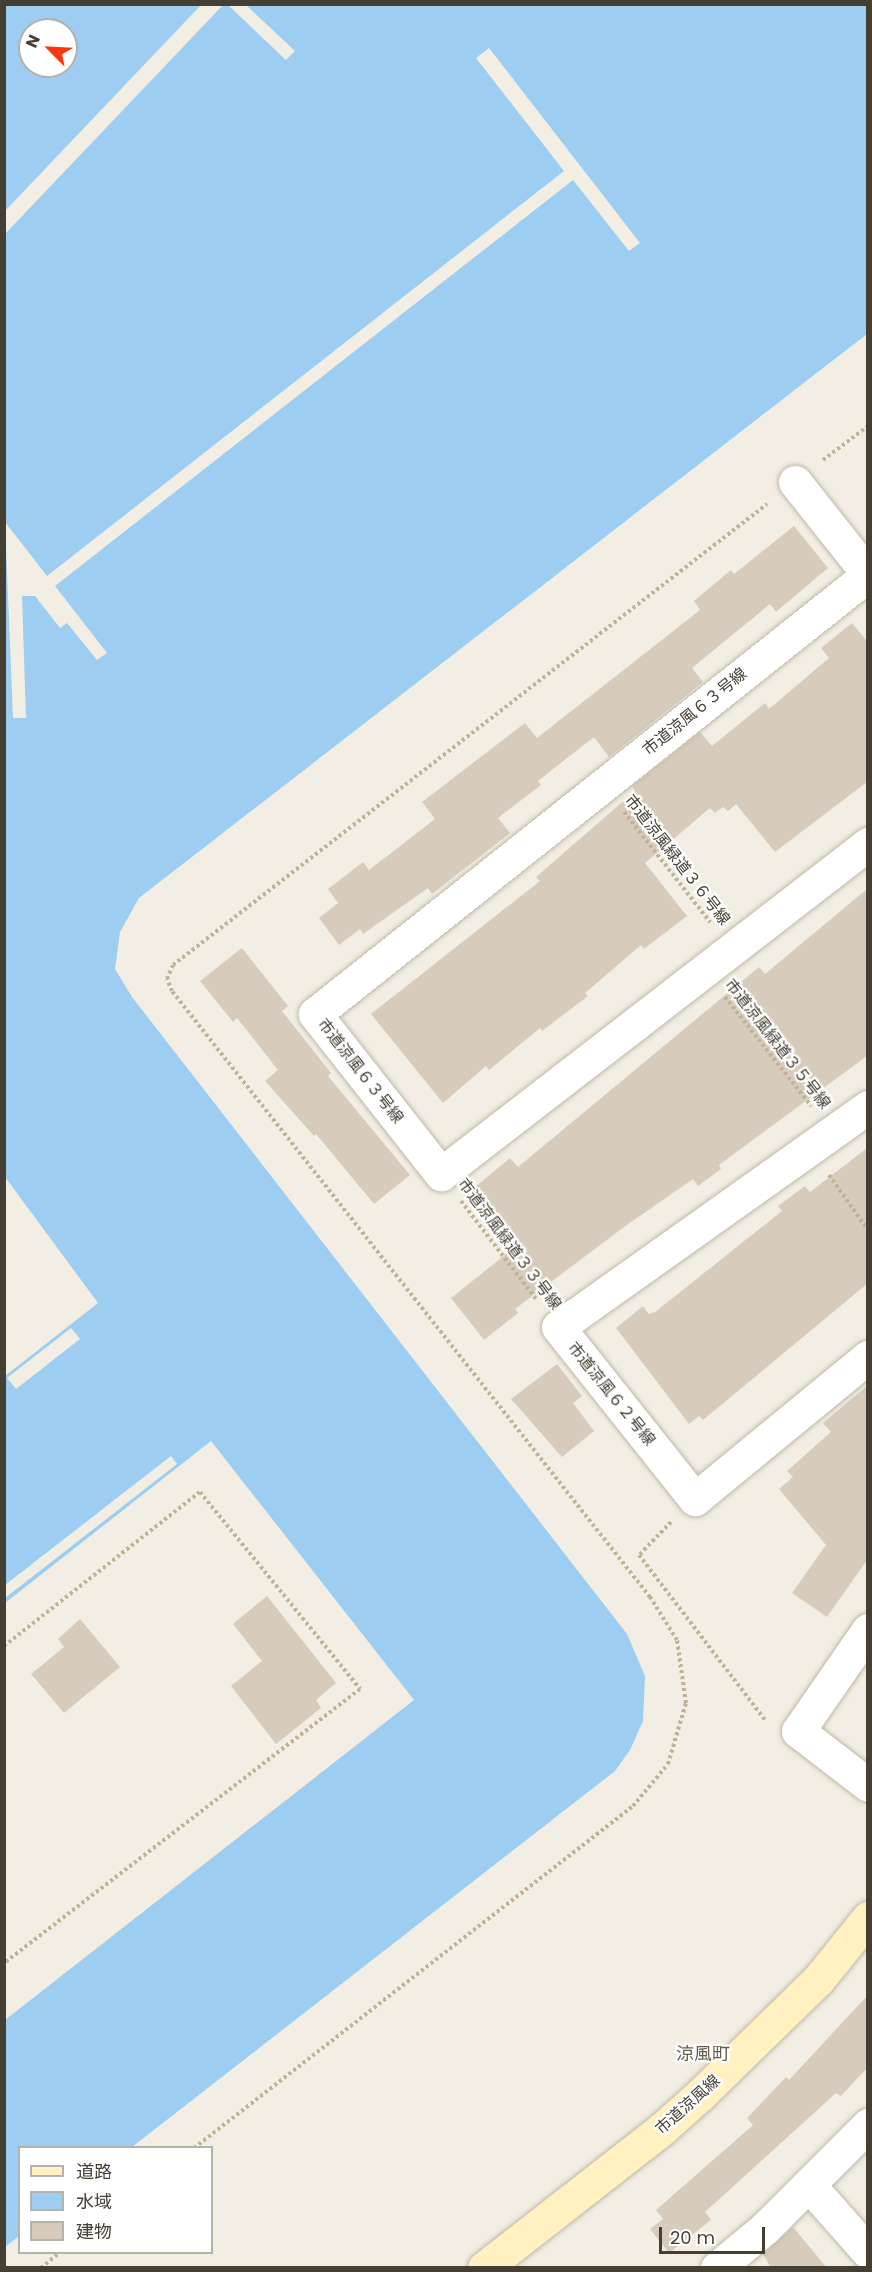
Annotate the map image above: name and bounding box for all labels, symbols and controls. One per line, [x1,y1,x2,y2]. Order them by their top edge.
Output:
north arrow [18,18,78,78]
text: N [20,31,46,51]
street label: 市道涼風６３号線 [639,664,751,760]
street label: 市道涼風緑道３６号線 [620,791,734,929]
street label: 市道涼風緑道３５号線 [720,975,834,1113]
street label: 市道涼風６３号線 [313,1015,407,1127]
street label: 市道涼風緑道３３号線 [453,1174,565,1314]
street label: 市道涼風６２号線 [563,1338,659,1450]
district label: 涼風町 [676,2043,730,2065]
street label: 市道涼風線 [652,2071,724,2139]
legend [18,2146,213,2254]
text: 道路 [76,2159,112,2184]
text: 水域 [76,2189,112,2214]
scale bar [662,2215,768,2253]
text: 建物 [76,2219,112,2244]
text: 20 m [670,2225,715,2250]

